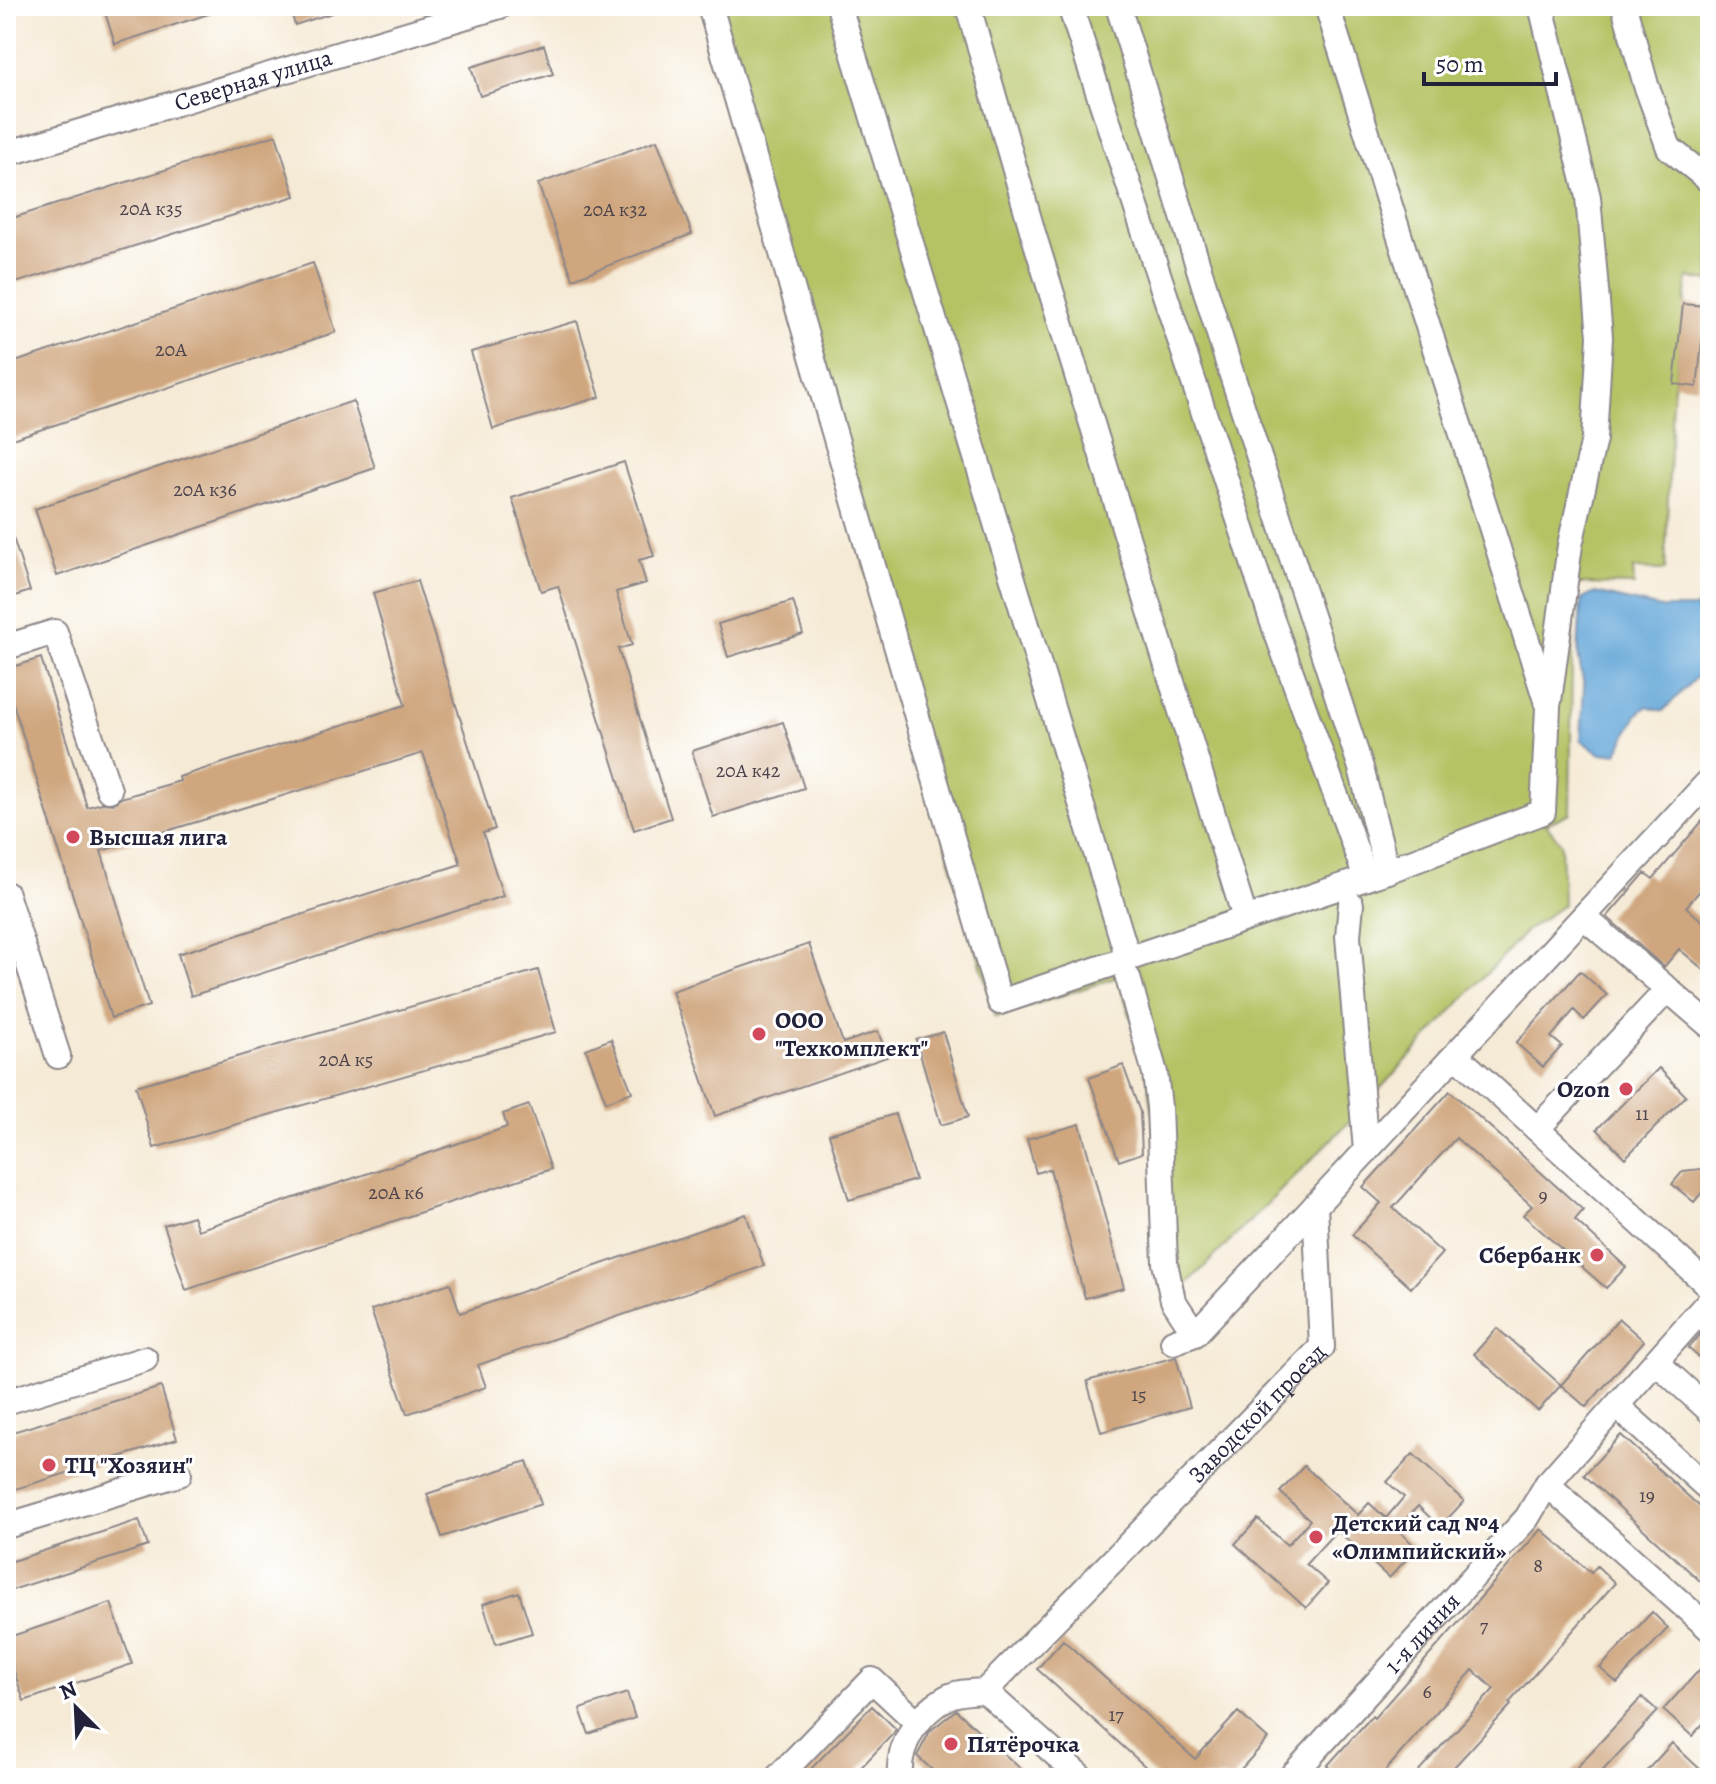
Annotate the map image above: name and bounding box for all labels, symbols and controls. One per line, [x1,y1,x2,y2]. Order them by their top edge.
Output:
scale bar [1424,36,1556,86]
street label: Северная улица [170,41,336,119]
text: 50 m [1436,48,1484,80]
house number: 20А к35 [119,195,183,222]
house number: 20А к32 [583,196,647,223]
house number: 20А [155,336,187,363]
house number: 20А к36 [173,476,237,503]
house number: 20А к42 [716,757,781,784]
place label: Высшая лига [89,821,228,853]
marker: Высшая лига [64,828,82,846]
place label: ООО "Техкомплект" [775,1004,928,1064]
marker: ООО "Техкомплект" [750,1025,768,1043]
house number: 20А к5 [319,1046,373,1073]
place label: Ozon [1557,1073,1610,1105]
marker: Ozon [1617,1080,1635,1098]
house number: 11 [1635,1100,1649,1127]
house number: 20А к6 [368,1179,424,1206]
house number: 9 [1538,1182,1548,1209]
place label: Сбербанк [1479,1239,1581,1271]
marker: Сбербанк [1588,1246,1606,1264]
street label: Заводской проезд [1181,1336,1333,1490]
house number: 15 [1131,1381,1147,1408]
place label: ТЦ "Хозяин" [65,1449,193,1481]
marker: ТЦ "Хозяин" [40,1456,58,1474]
house number: 19 [1639,1482,1655,1509]
place label: Детский сад №4 «Олимпийский» [1332,1507,1507,1567]
marker: Детский сад №4 «Олимпийский» [1307,1528,1325,1546]
house number: 8 [1533,1552,1543,1579]
street label: 1-я линия [1377,1586,1467,1680]
house number: 7 [1480,1612,1489,1639]
north arrow [36,1668,116,1748]
text: N [55,1674,82,1708]
house number: 6 [1422,1678,1432,1705]
house number: 17 [1108,1701,1124,1728]
place label: Пятёрочка [967,1728,1080,1760]
marker: Пятёрочка [942,1735,960,1753]

